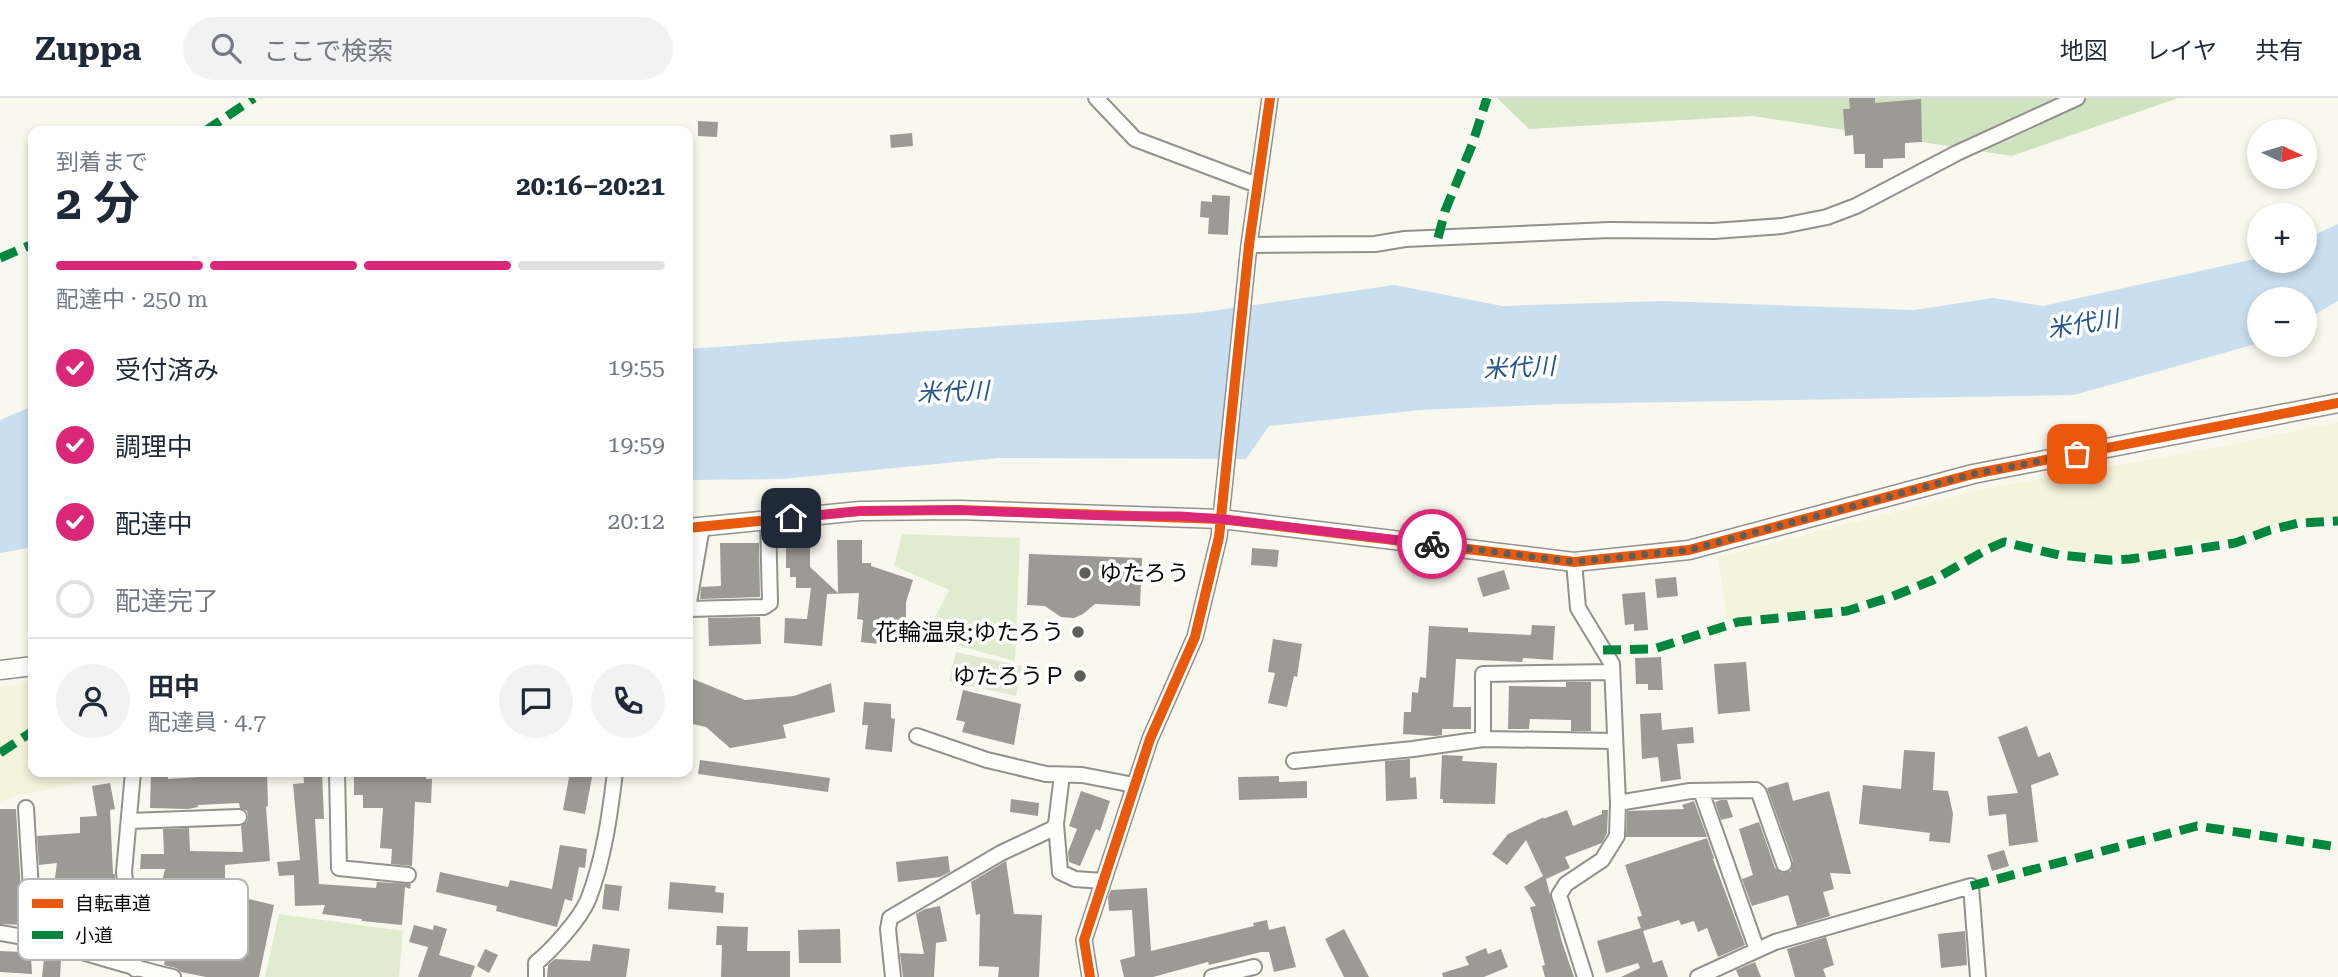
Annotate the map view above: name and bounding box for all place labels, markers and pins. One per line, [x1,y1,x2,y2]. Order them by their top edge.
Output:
pin [2047,424,2107,484]
pin [761,488,821,548]
place label: ゆたろう [1099,560,1190,587]
marker: ゆたろう [1077,565,1093,581]
place label: 花輪温泉;ゆたろう [875,619,1064,646]
marker: 花輪温泉;ゆたろう [1070,624,1086,640]
place label: ゆたろうＰ [952,663,1066,690]
marker: ゆたろうＰ [1072,668,1088,684]

